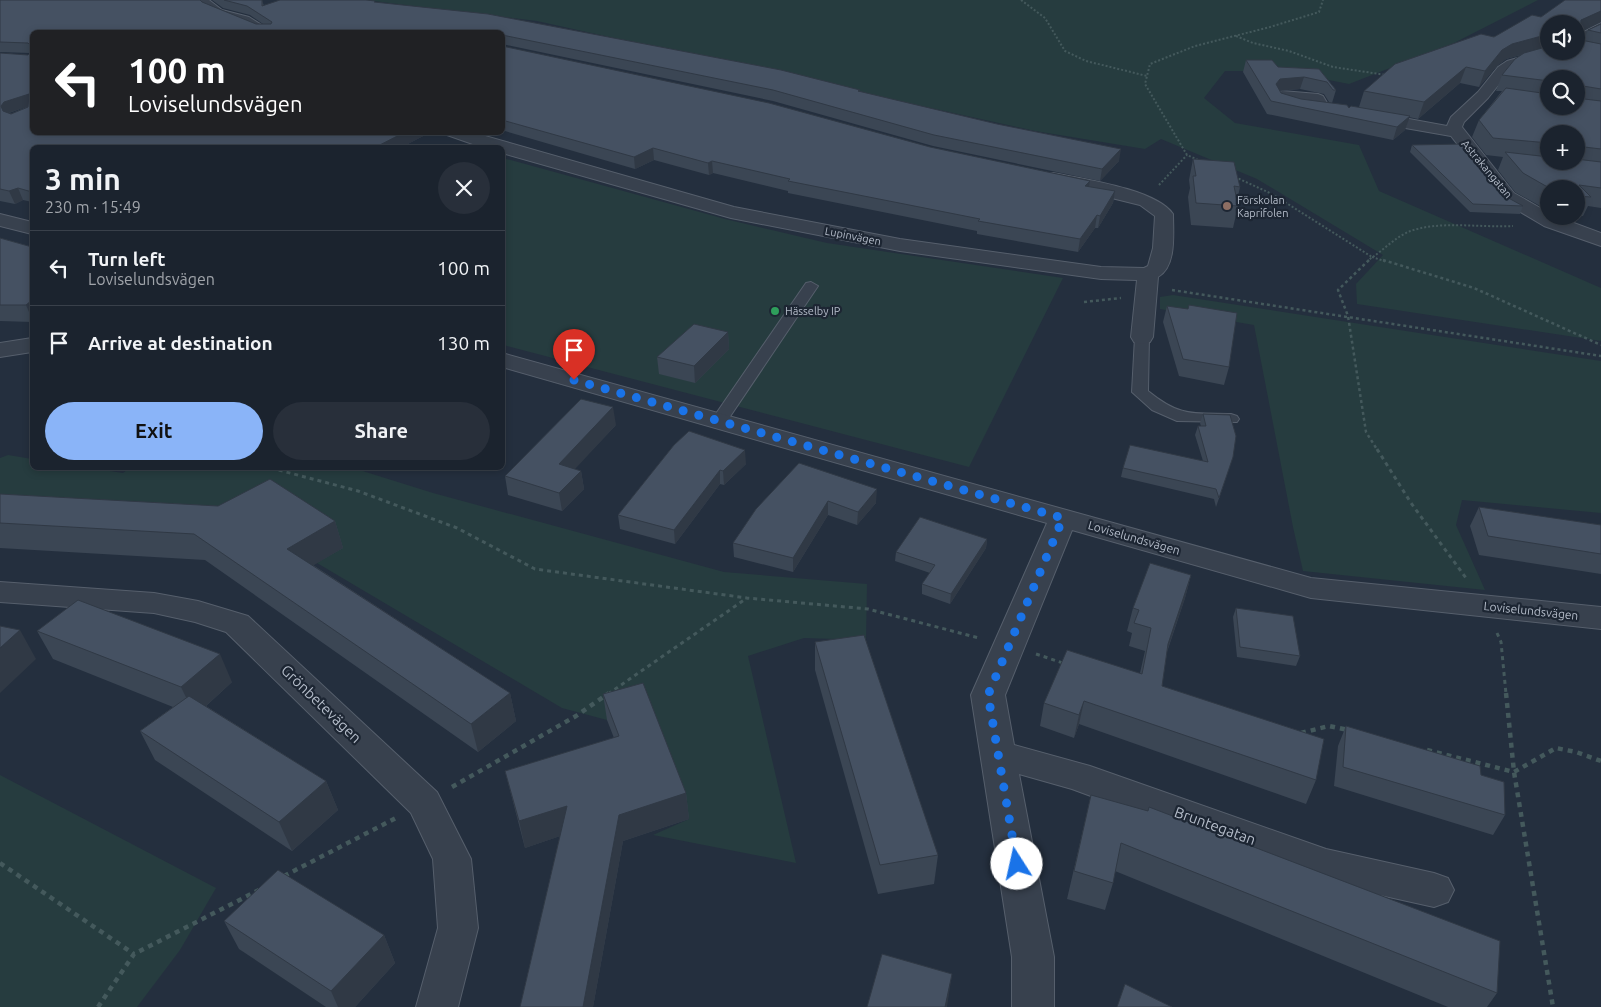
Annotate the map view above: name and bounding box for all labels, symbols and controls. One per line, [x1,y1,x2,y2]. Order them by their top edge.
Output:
map controls [1540,15,1585,225]
button: sound [1540,15,1585,60]
icon: left [45,50,110,115]
text: 100 m [128,50,226,90]
button: search [1540,70,1585,115]
text: Loviselundsvägen [128,91,302,116]
button: + [1540,125,1585,170]
street label: Astrakangatan [1459,138,1515,200]
text: 3 min [45,162,121,196]
button: close [438,162,490,214]
button: − [1540,180,1585,225]
place label: Förskolan Kaprifolen [1237,194,1288,219]
text: 230 m · 15:49 [45,198,141,216]
marker: Förskolan Kaprifolen [1221,200,1233,212]
street label: Lupinvägen [824,225,882,247]
text: Turn left [88,248,166,270]
icon: left [45,254,73,282]
text: 100 m [437,257,490,279]
text: Loviselundsvägen [88,270,215,288]
marker: Hässelby IP [769,305,781,317]
place label: Hässelby IP [785,305,841,317]
icon: arrive [45,329,73,357]
pin [553,329,595,380]
text: Arrive at destination [88,332,273,354]
text: 130 m [437,332,490,354]
icon: arrive [560,336,588,364]
button: Exit [45,402,263,460]
button: Share [273,402,490,460]
street label: Loviselundsvägen [1087,518,1182,557]
street label: Loviselundsvägen [1483,599,1579,622]
street label: Grönbetevägen [278,661,365,746]
street label: Bruntegatan [1172,803,1258,848]
position arrow [990,837,1042,889]

